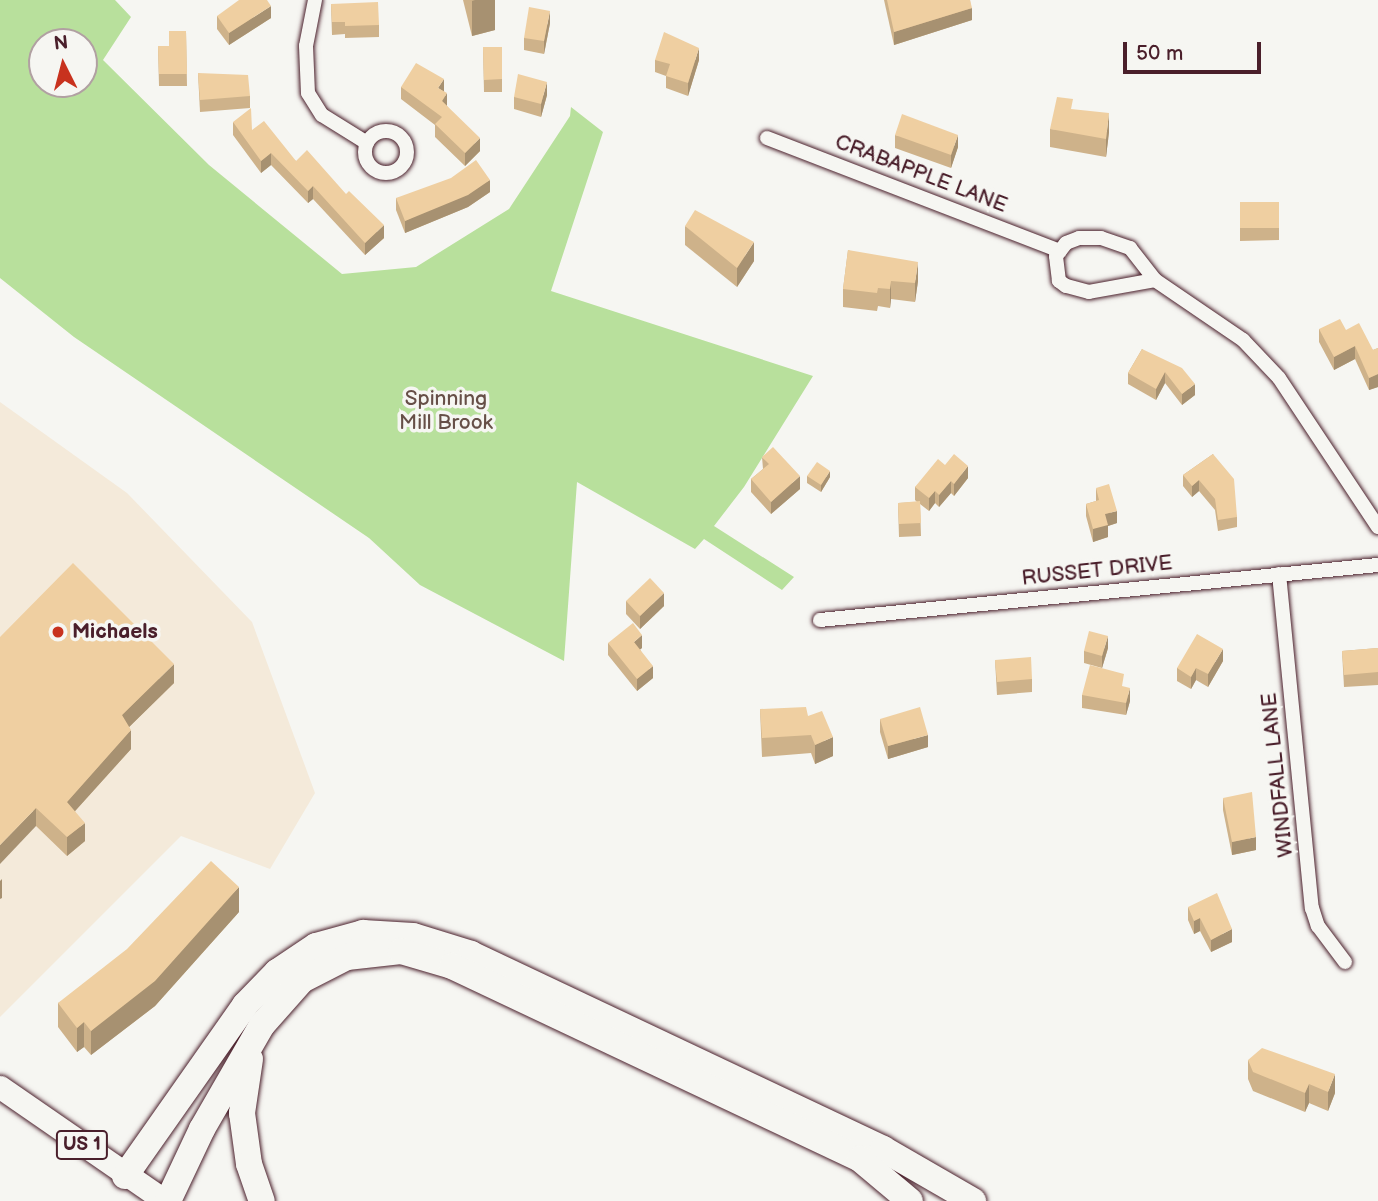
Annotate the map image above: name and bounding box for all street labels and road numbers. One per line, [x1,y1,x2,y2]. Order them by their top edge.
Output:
street label: CRABAPPLE LANE [831,130,1011,218]
street label: RUSSET DRIVE [1020,551,1174,591]
street label: WINDFALL LANE [1257,691,1299,859]
road number: US 1 [56,1130,108,1161]

